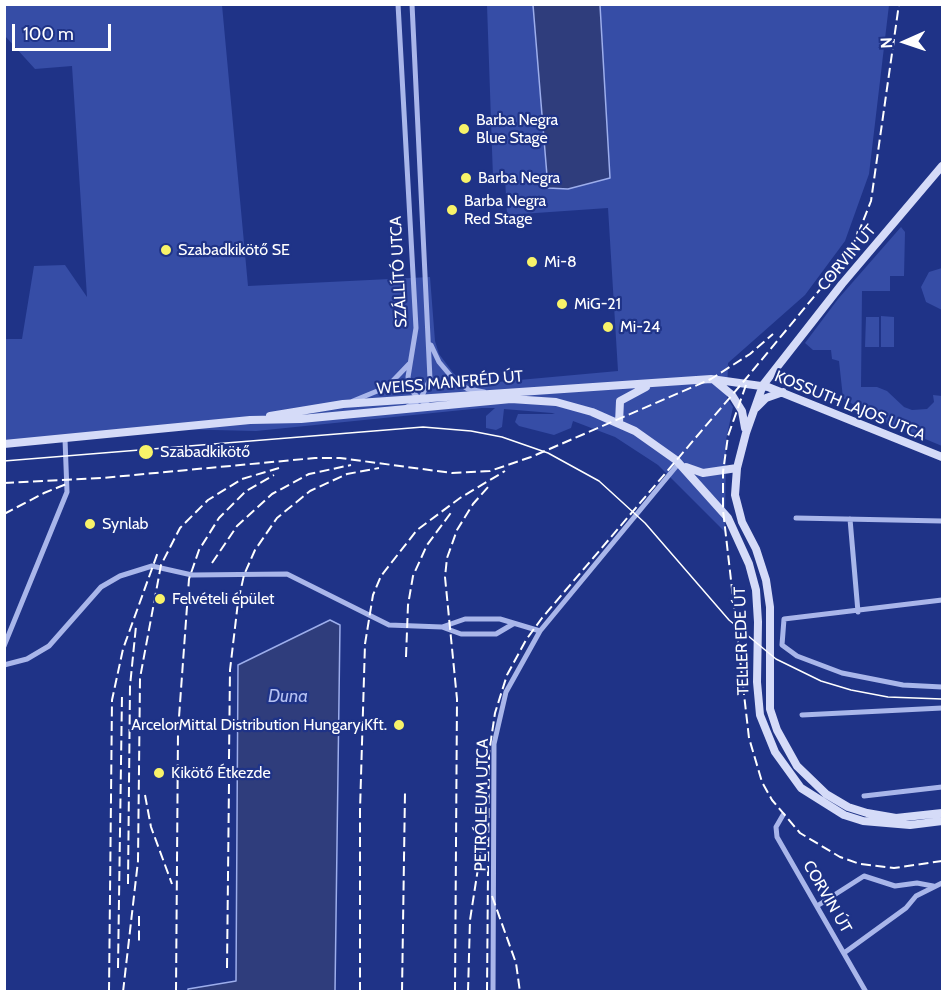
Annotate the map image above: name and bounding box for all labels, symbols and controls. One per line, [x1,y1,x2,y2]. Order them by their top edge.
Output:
scale bar [15,12,114,50]
north arrow [875,12,935,72]
text: 100 m [23,23,74,45]
text: N [877,37,896,49]
place label: Barba Negra Blue Stage [476,110,558,148]
marker: Barba Negra Blue Stage [457,122,471,136]
place label: Barba Negra [478,168,560,188]
marker: Barba Negra [459,171,473,185]
place label: Barba Negra Red Stage [464,191,546,229]
marker: Barba Negra Red Stage [445,203,459,217]
street label: SZÁLLÍTÓ UTCA [386,216,412,328]
street label: CORVIN ÚT [814,221,880,295]
place label: Szabadkikötő SE [178,240,290,260]
marker: Szabadkikötő SE [159,243,173,257]
place label: Mi-8 [544,252,577,272]
marker: Mi-8 [525,255,539,269]
place label: MiG-21 [574,294,621,314]
marker: MiG-21 [555,297,569,311]
place label: Mi-24 [620,317,660,337]
marker: Mi-24 [601,320,615,334]
street label: WEISS MANFRÉD ÚT [376,367,524,399]
street label: KOSSUTH LAJOS UTCA [772,367,928,445]
place label: Szabadkikötő [160,442,250,462]
marker: Szabadkikötő [137,443,155,461]
place label: Synlab [102,514,148,534]
marker: Synlab [83,517,97,531]
street label: TELLER EDE ÚT [731,586,753,696]
place label: Felvételi épület [172,589,274,609]
marker: Felvételi épület [153,592,167,606]
water label: Duna [268,686,308,708]
place label: ArcelorMittal Distribution Hungary Kft. [131,715,387,735]
marker: ArcelorMittal Distribution Hungary Kft. [392,718,406,732]
street label: PETRÓLEUM UTCA [471,738,493,872]
place label: Kikötő Étkezde [171,763,271,783]
marker: Kikötő Étkezde [152,766,166,780]
street label: CORVIN ÚT [799,857,855,937]

